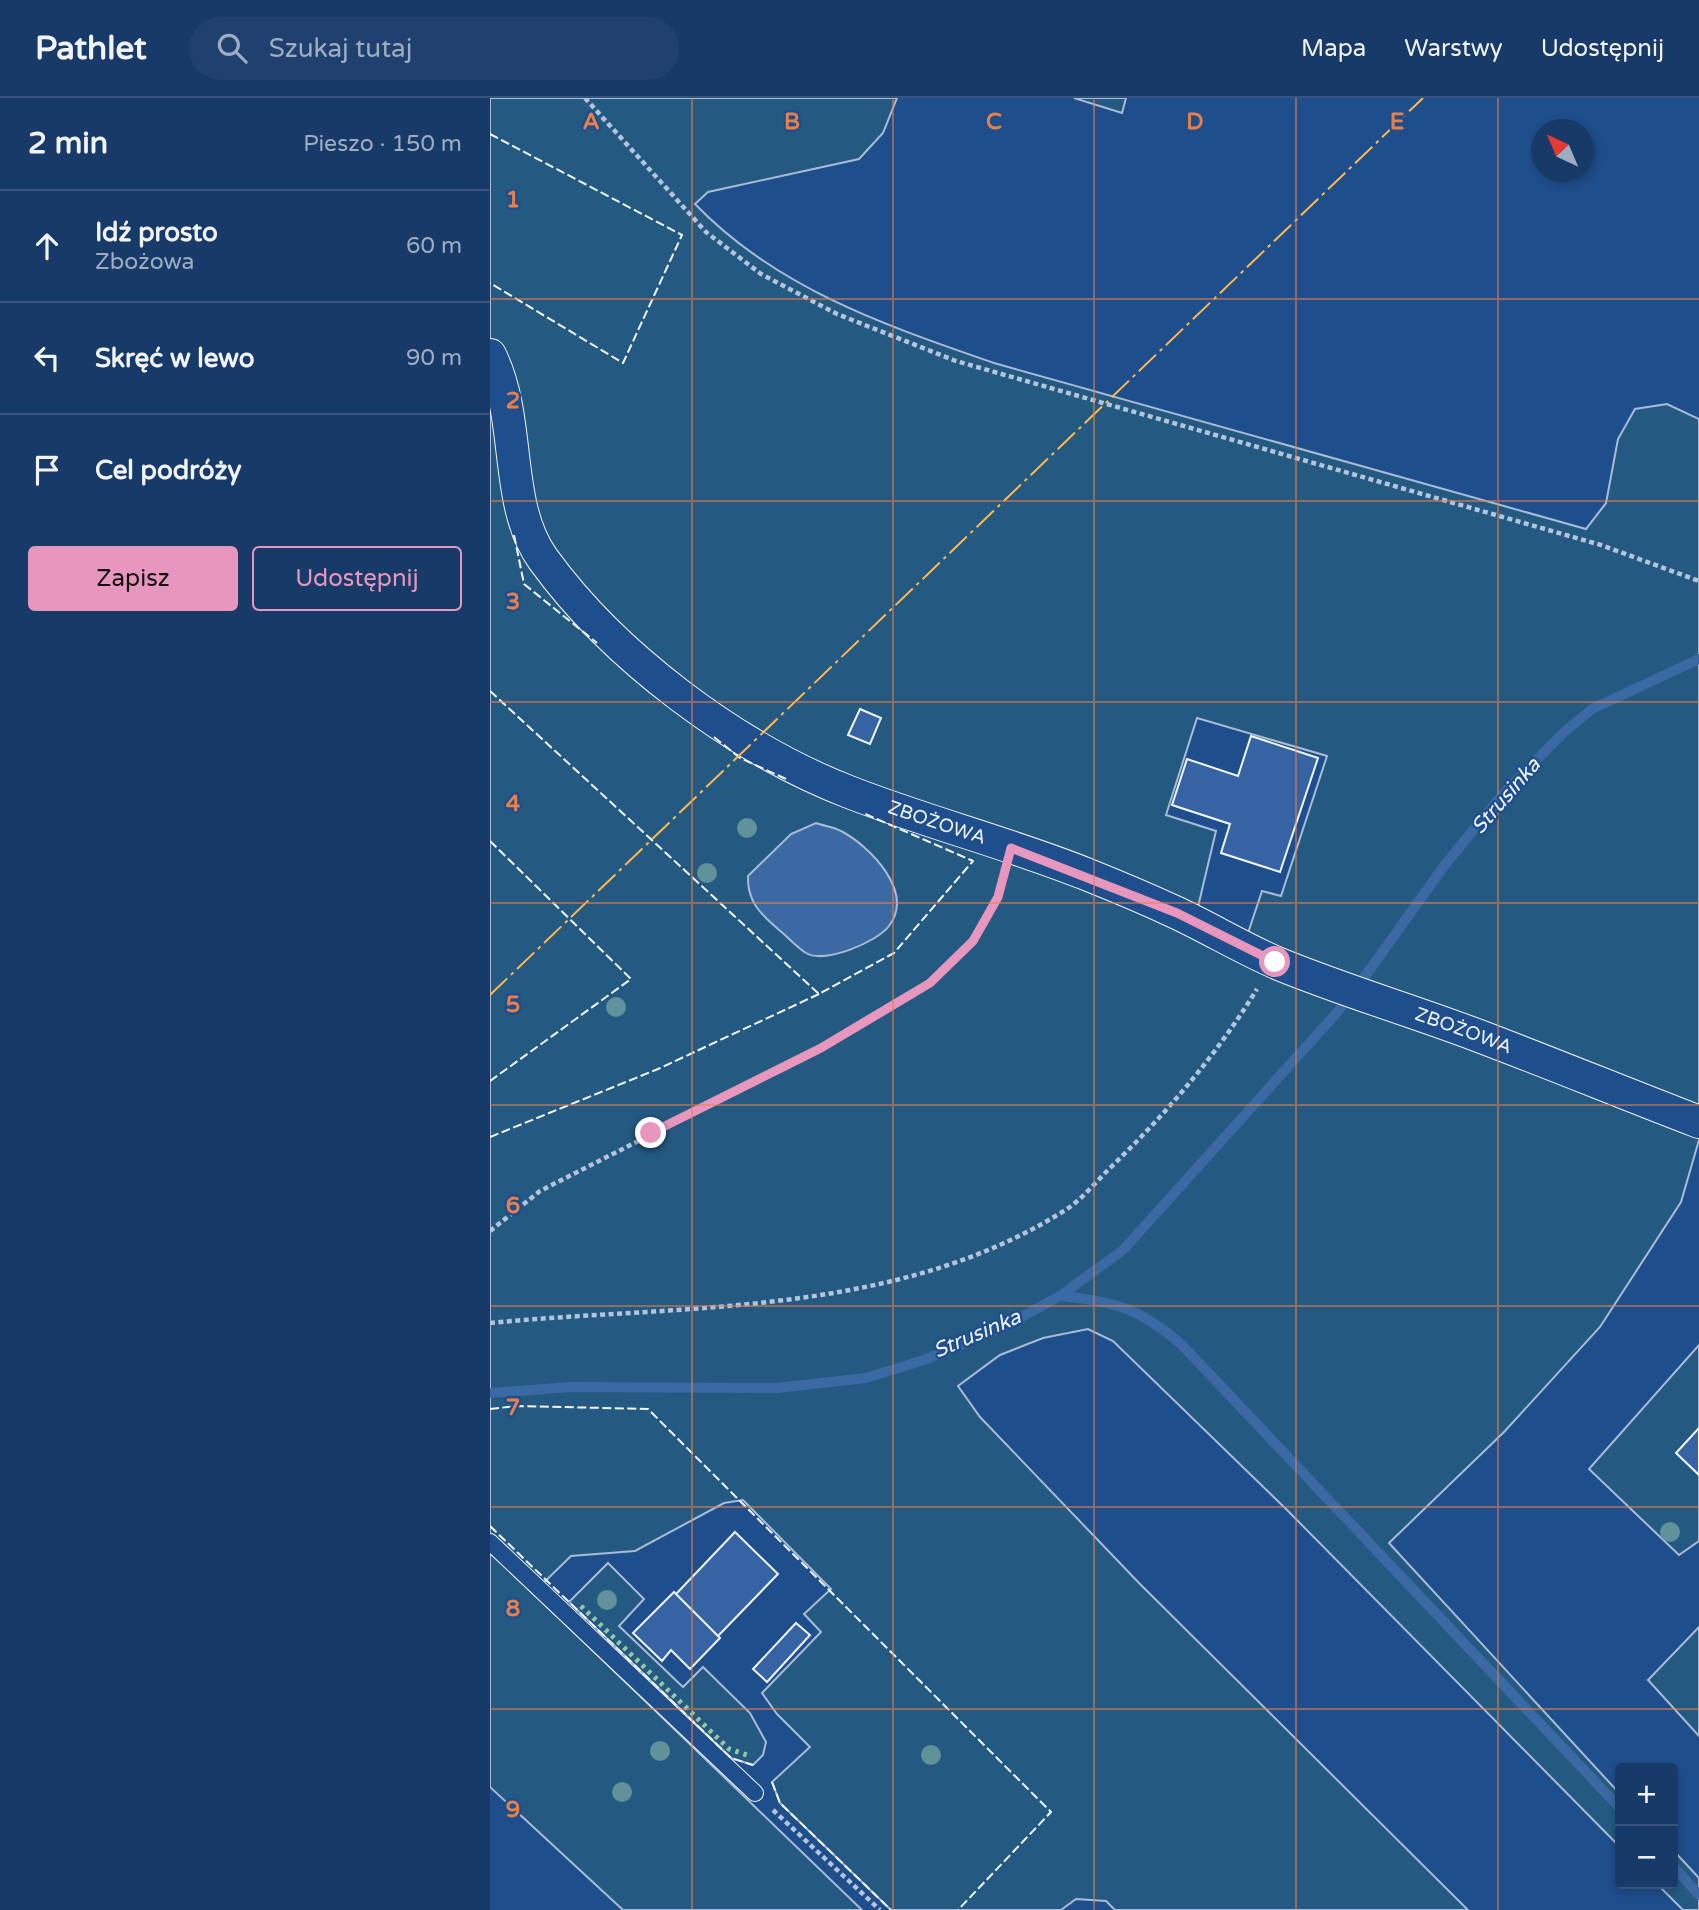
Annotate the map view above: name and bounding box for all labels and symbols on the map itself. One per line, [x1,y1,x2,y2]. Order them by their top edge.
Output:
text: A [582,108,600,136]
text: B [784,108,800,136]
text: C [986,108,1002,136]
text: D [1186,108,1204,136]
text: E [1390,108,1404,136]
north arrow [1531,119,1594,182]
text: 1 [506,186,520,214]
text: 2 [506,387,520,415]
text: 3 [506,588,520,616]
water label: Strusinka [1466,752,1547,839]
text: 4 [506,790,521,818]
street label: ZBOŻOWA [885,796,989,849]
route start [1259,946,1290,977]
text: 5 [506,991,520,1019]
street label: ZBOŻOWA [1412,1003,1515,1059]
route end [635,1117,666,1148]
text: 6 [506,1192,520,1220]
water label: Strusinka [930,1304,1026,1364]
text: 7 [506,1394,520,1422]
text: 8 [506,1595,520,1623]
text: 9 [506,1796,520,1824]

